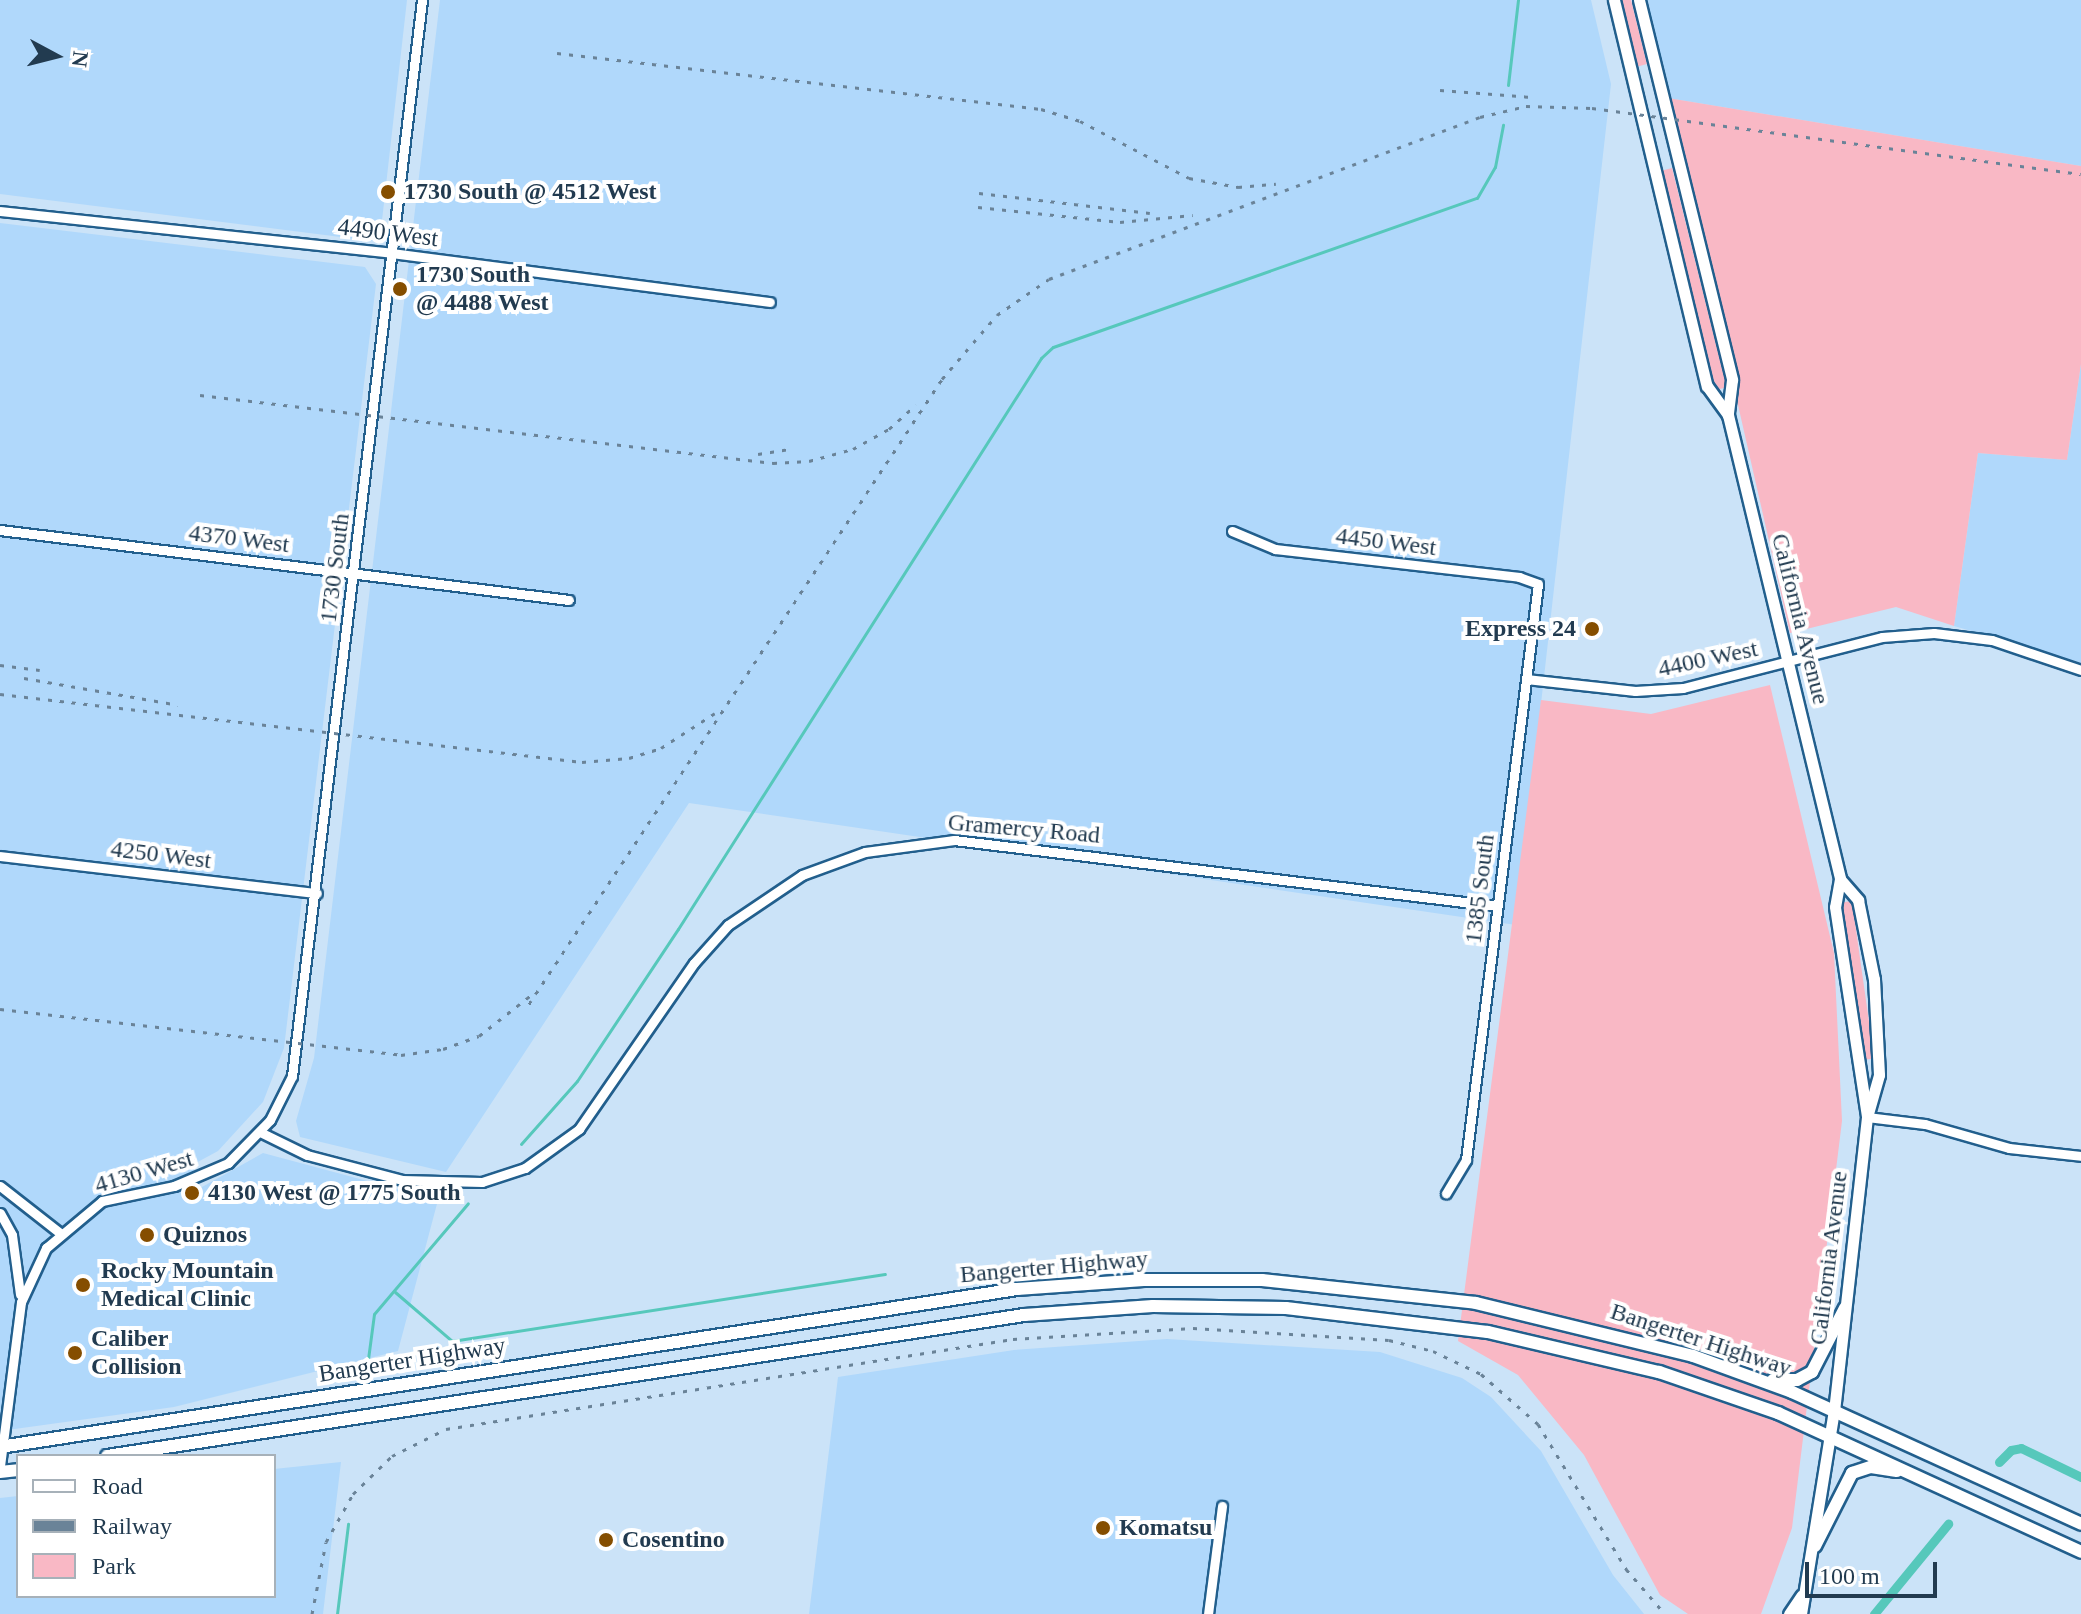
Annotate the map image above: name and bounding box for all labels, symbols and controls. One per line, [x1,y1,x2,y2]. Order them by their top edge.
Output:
north arrow [16,16,96,96]
text: N [67,50,94,68]
place label: 1730 South @ 4512 West [404,178,657,206]
marker: 1730 South @ 4512 West [379,183,397,201]
street label: 4490 West [336,213,440,253]
place label: 1730 South @ 4488 West [416,261,549,317]
marker: 1730 South @ 4488 West [391,280,409,298]
street label: 1730 South [314,512,356,624]
street label: 4370 West [187,519,291,559]
street label: 4450 West [1334,522,1438,562]
street label: California Avenue [1765,530,1835,708]
place label: Express 24 [1465,615,1576,643]
marker: Express 24 [1583,620,1601,638]
street label: 4400 West [1655,634,1761,684]
street label: Gramercy Road [947,808,1101,850]
street label: 1385 South [1459,833,1501,945]
street label: 4250 West [109,835,213,875]
street label: 4130 West [91,1144,197,1200]
street label: California Avenue [1804,1169,1854,1347]
place label: 4130 West @ 1775 South [208,1179,461,1207]
marker: 4130 West @ 1775 South [183,1184,201,1202]
place label: Quiznos [163,1221,247,1249]
marker: Quiznos [138,1226,156,1244]
street label: Bangerter Highway [959,1244,1149,1290]
place label: Rocky Mountain Medical Clinic [101,1257,274,1313]
marker: Rocky Mountain Medical Clinic [72,1274,94,1296]
street label: Bangerter Highway [1607,1297,1795,1383]
place label: Caliber Collision [91,1325,182,1381]
street label: Bangerter Highway [317,1331,507,1389]
marker: Caliber Collision [66,1344,84,1362]
legend [16,1454,276,1598]
text: Road [92,1473,143,1499]
text: Railway [92,1513,172,1539]
place label: Komatsu [1119,1514,1212,1542]
marker: Komatsu [1094,1519,1112,1537]
place label: Cosentino [622,1526,725,1554]
marker: Cosentino [597,1531,615,1549]
scale bar [1809,1546,1941,1596]
text: Park [92,1553,136,1579]
text: 100 m [1819,1563,1880,1589]

